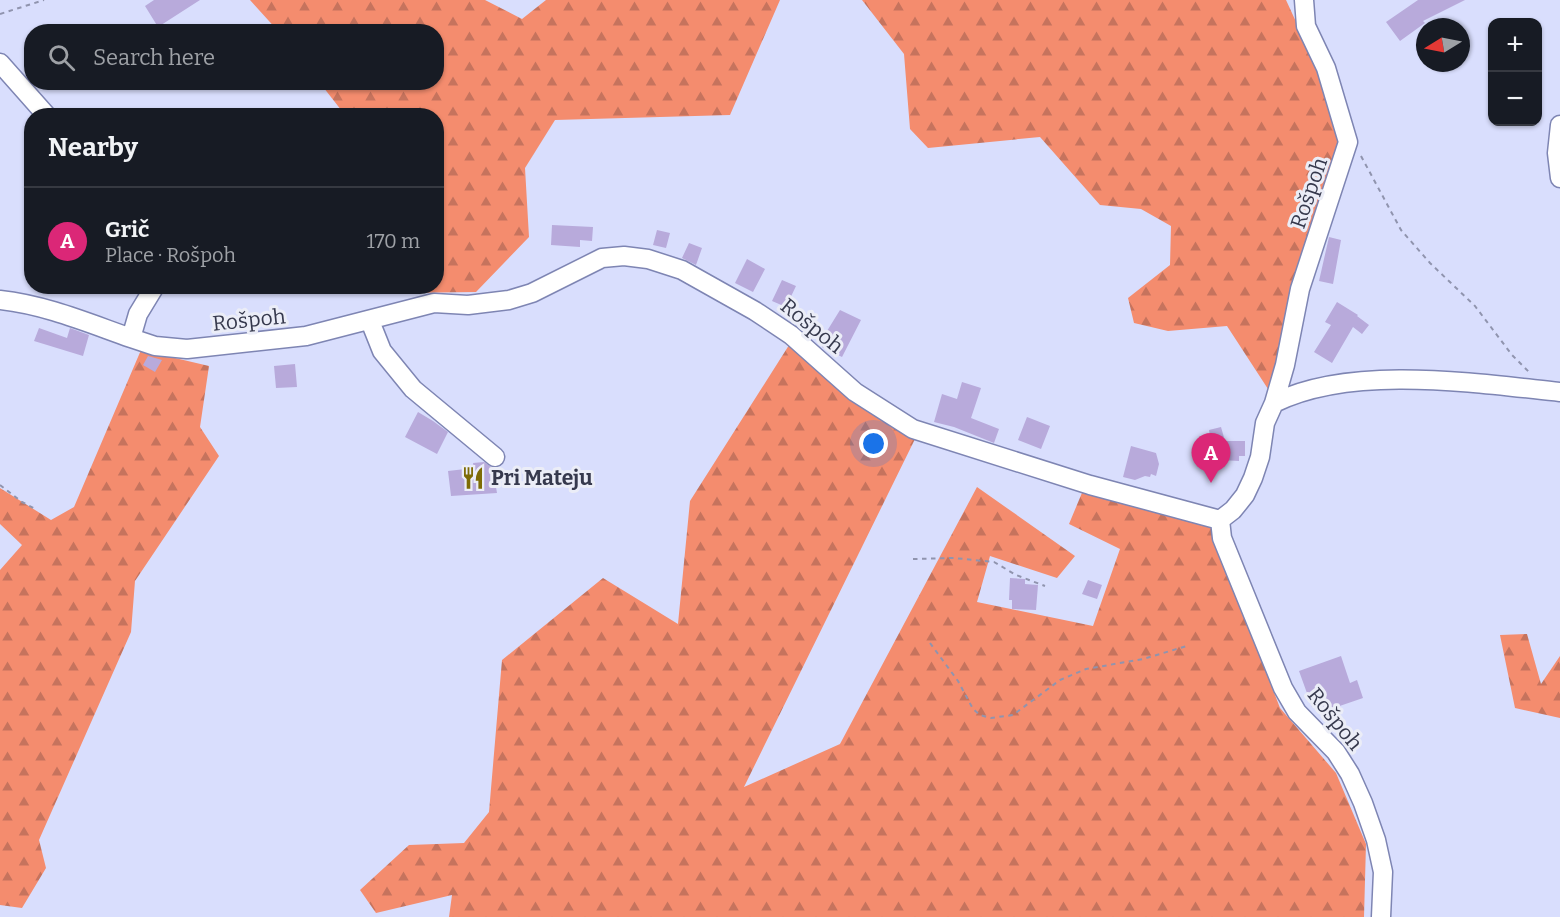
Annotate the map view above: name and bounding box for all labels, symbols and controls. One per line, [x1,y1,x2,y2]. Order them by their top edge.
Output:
north arrow [1416,18,1470,72]
map controls [1488,18,1542,126]
button: + [1488,18,1542,72]
search box [24,24,444,90]
icon: search [45,41,78,74]
text: Search here [93,44,215,71]
button: − [1488,72,1542,126]
text: Nearby [48,132,138,163]
street label: Rošpoh [1285,154,1333,232]
text: Grič [105,216,149,243]
text: A [60,229,75,253]
text: 170 m [367,229,420,253]
text: Place · Rošpoh [105,243,236,267]
street label: Rošpoh [775,293,849,359]
street label: Rošpoh [211,303,287,337]
your location [859,429,888,458]
pin: A [1192,434,1230,483]
restaurant icon: Pri Mateju [460,465,486,491]
place label: Pri Mateju [491,465,592,491]
street label: Rošpoh [1302,682,1368,756]

